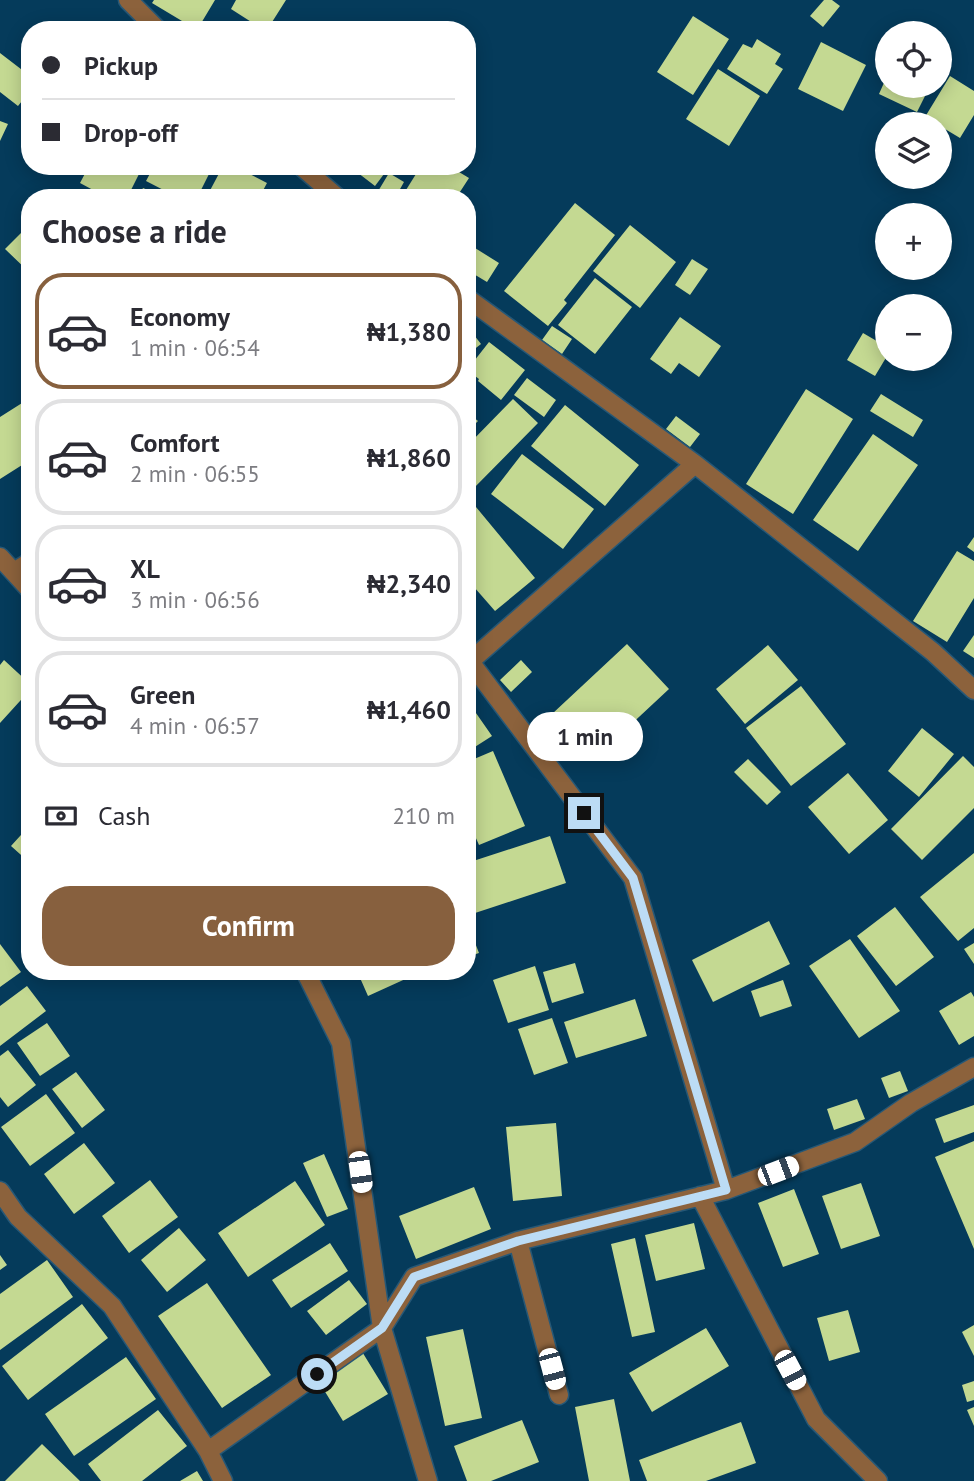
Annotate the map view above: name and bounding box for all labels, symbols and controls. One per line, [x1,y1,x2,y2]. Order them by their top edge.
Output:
map controls [875,21,952,371]
button: locate [875,21,952,98]
text: Pickup [84,49,158,82]
button: layers [875,112,952,189]
text: Drop-off [84,116,178,149]
button: + [875,203,952,280]
text: Choose a ride [42,210,227,252]
button: − [875,294,952,371]
icon: car [46,300,109,363]
text: Economy [130,300,230,333]
text: ₦1,380 [367,315,451,348]
text: 1 min · 06:54 [130,333,260,362]
icon: car [46,426,109,489]
text: Comfort [130,426,220,459]
text: ₦1,860 [367,441,451,474]
text: 2 min · 06:55 [130,459,260,488]
icon: car [46,552,109,615]
text: XL [130,552,160,585]
text: ₦2,340 [367,567,451,600]
text: 3 min · 06:56 [130,585,260,614]
icon: car [46,678,109,741]
text: Green [130,678,195,711]
text: ₦1,460 [367,693,451,726]
text: 4 min · 06:57 [130,711,260,740]
callout: 1 min [526,712,642,760]
text: 1 min [557,722,613,751]
icon: cash [42,797,80,835]
route end [568,797,600,829]
text: Cash [98,799,150,832]
text: 210 m [393,801,455,830]
button: Confirm [42,886,455,966]
car [347,1150,374,1194]
car [755,1154,802,1188]
car [537,1346,568,1392]
car [771,1347,810,1393]
route start [301,1358,333,1390]

